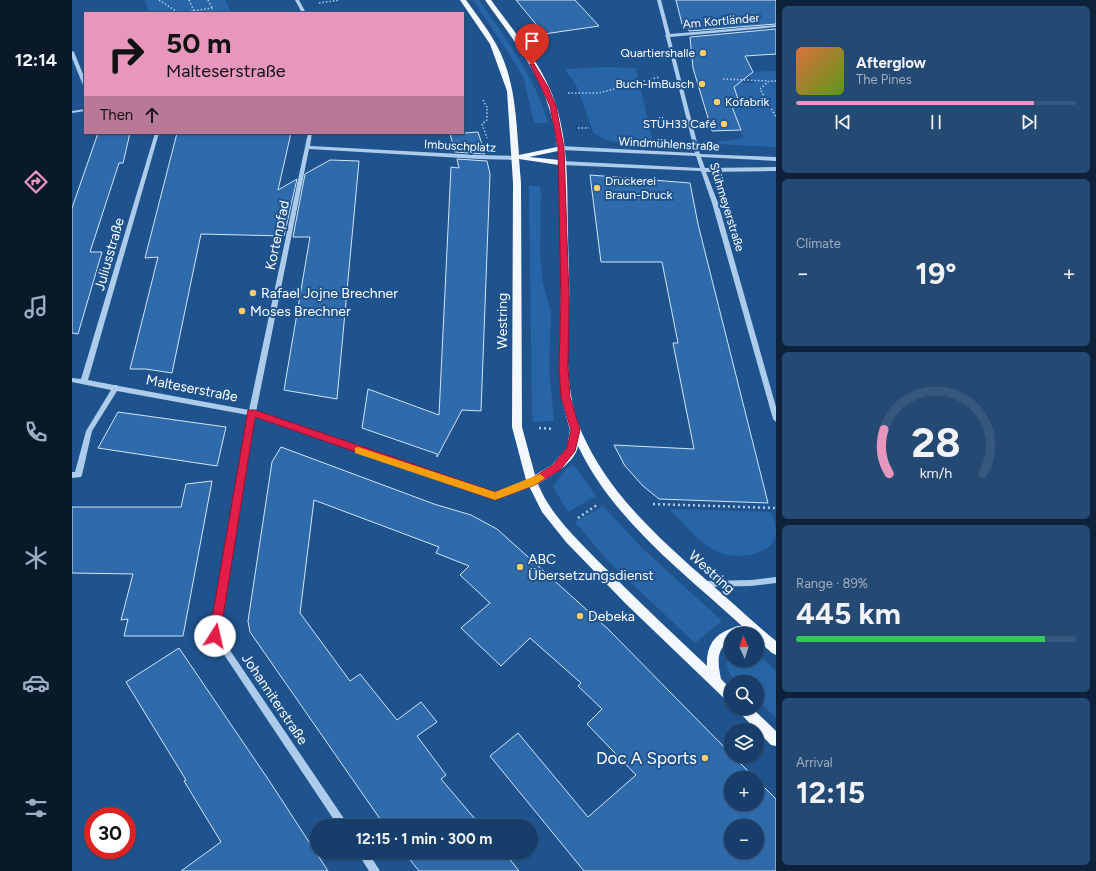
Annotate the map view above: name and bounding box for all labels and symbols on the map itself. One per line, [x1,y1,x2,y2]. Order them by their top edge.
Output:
street label: Am Kortländer [682,11,760,31]
pin [515,24,549,65]
place label: Quartiershalle [621,46,695,60]
marker: Quartiershalle [698,48,708,58]
place label: Buch-ImBusch [616,77,694,91]
marker: Buch-ImBusch [697,79,707,89]
place label: Kofabrik [725,95,770,109]
marker: Kofabrik [712,97,722,107]
place label: STÜH33 Café [643,117,716,131]
marker: STÜH33 Café [719,119,729,129]
street label: Windmühlenstraße [618,134,720,154]
street label: Imbuschplatz [424,137,497,155]
street label: Stühmeyerstraße [707,161,747,254]
place label: Druckerei Braun-Druck [605,174,672,202]
marker: Druckerei Braun-Druck [592,183,602,193]
street label: Kortenpfad [262,199,293,271]
street label: Juliusstraße [91,215,128,292]
place label: Rafael Jojne Brechner [261,285,398,302]
marker: Rafael Jojne Brechner [248,288,258,298]
street label: Westring [494,293,511,349]
place label: Moses Brechner [250,303,351,320]
marker: Moses Brechner [237,306,247,316]
street label: Malteserstraße [145,371,240,406]
street label: Westring [685,547,738,598]
place label: ABC Übersetzungsdienst [528,551,654,584]
marker: ABC Übersetzungsdienst [515,562,525,572]
place label: Debeka [588,608,635,625]
marker: Debeka [575,611,585,621]
position arrow [194,615,236,657]
north arrow [724,627,764,667]
street label: Johanniterstraße [238,651,311,748]
place label: Doc A Sports [596,748,697,768]
marker: Doc A Sports [700,753,710,763]
speed limit sign: 30 [84,807,136,859]

